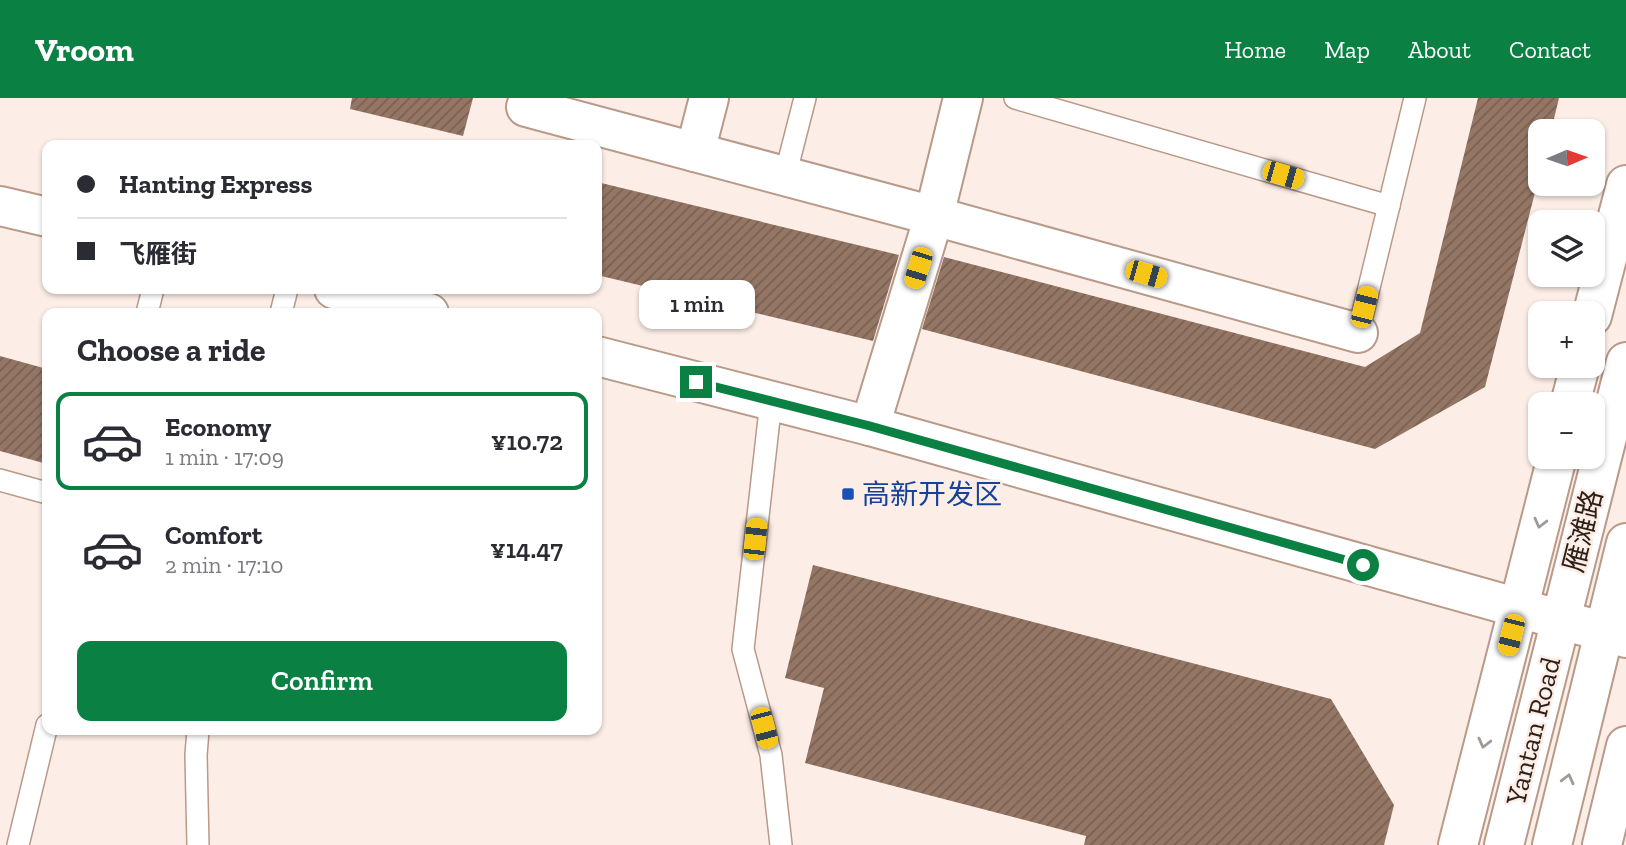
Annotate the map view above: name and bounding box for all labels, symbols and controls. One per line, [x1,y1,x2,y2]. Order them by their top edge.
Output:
text: Vroom [35,30,134,69]
text: Home [1224,35,1286,64]
text: Map [1324,35,1370,64]
text: About [1408,35,1471,64]
text: Contact [1509,35,1591,64]
north arrow [1528,119,1605,196]
map controls [1528,119,1605,469]
car [1260,159,1307,191]
text: Hanting Express [119,168,312,200]
button: layers [1528,210,1605,287]
text: 飞雁街 [119,238,197,270]
car [902,245,935,291]
car [1123,258,1170,290]
callout: 1 min [638,280,754,330]
car [1349,284,1380,330]
text: 1 min [670,290,724,318]
button: + [1528,301,1605,378]
text: Choose a ride [77,331,265,369]
route end [680,366,712,398]
button: − [1528,392,1605,469]
icon: car [81,410,144,473]
text: Economy [165,411,271,443]
text: ¥10.72 [491,425,563,457]
text: 1 min · 17:09 [165,443,284,471]
place label: 高新开发区 [862,478,1002,511]
marker: 高新开发区 [840,486,856,502]
street label: 雁滩路 [1557,486,1609,576]
car [743,517,768,561]
one-way arrow [1534,517,1548,529]
icon: car [81,518,144,581]
text: Comfort [165,519,262,551]
text: ¥14.47 [490,533,563,565]
route start [1347,549,1379,581]
text: 2 min · 17:10 [165,551,284,579]
car [1496,612,1527,658]
button: Confirm [77,641,567,721]
street label: Yantan Road [1498,654,1567,809]
car [749,705,780,751]
one-way arrow [1478,737,1492,749]
one-way arrow [1560,773,1574,785]

